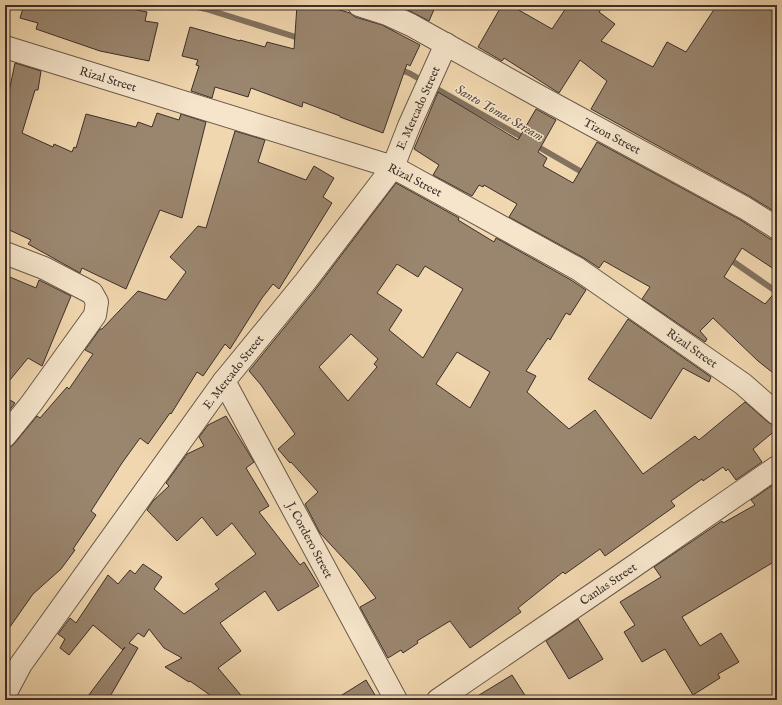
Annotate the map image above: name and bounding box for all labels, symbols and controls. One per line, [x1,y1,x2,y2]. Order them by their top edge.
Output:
street label: Rizal Street [78,64,138,95]
street label: E. Mercado Street [393,64,444,152]
water label: Santo Tomas Stream [452,81,547,146]
street label: Tizon Street [581,115,643,158]
street label: Rizal Street [385,160,444,200]
street label: Rizal Street [663,325,720,371]
street label: E. Mercado Street [200,332,267,412]
street label: J. Cordero Street [281,498,336,581]
street label: Canlas Street [577,560,640,609]

